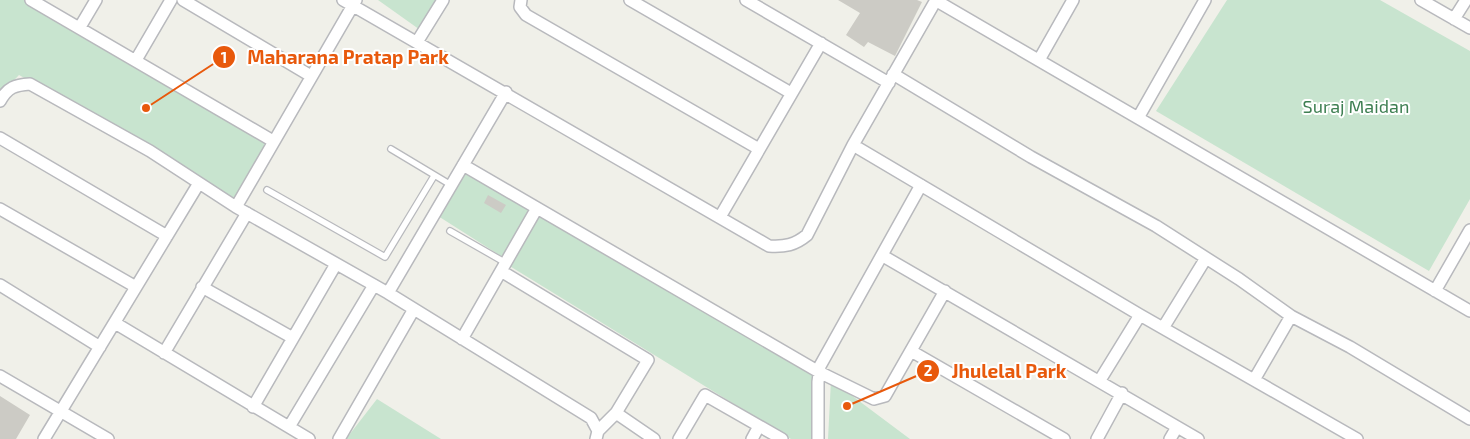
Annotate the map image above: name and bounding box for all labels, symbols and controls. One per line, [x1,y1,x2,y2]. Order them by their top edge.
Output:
callout: Maharana Pratap Park [212,40,459,74]
text: Maharana Pratap Park [247,45,449,68]
text: 1 [221,48,227,66]
park label: Suraj Maidan [1303,95,1409,117]
callout: Jhulelal Park [916,354,1076,388]
text: Jhulelal Park [952,359,1067,382]
text: 2 [924,361,933,379]

